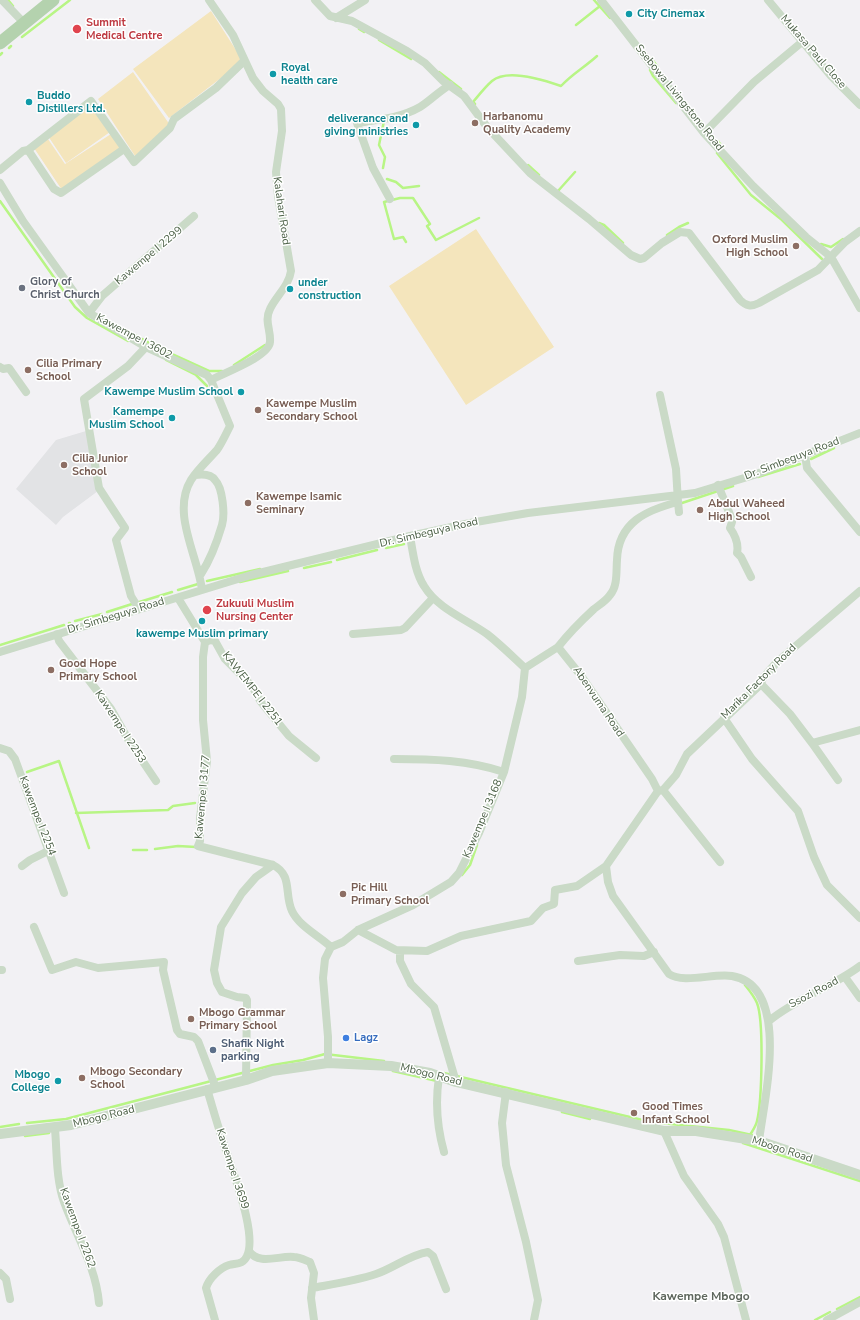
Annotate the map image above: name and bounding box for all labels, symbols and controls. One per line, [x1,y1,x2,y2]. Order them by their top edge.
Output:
place label: City Cinemax [637,7,705,21]
marker: City Cinemax [624,9,634,19]
street label: Mukasa Paul Close [777,12,849,92]
place label: Summit Medical Centre [86,16,162,42]
marker: Summit Medical Centre [71,23,83,35]
street label: Ssebowa Livingstone Road [632,42,726,154]
place label: Royal health care [281,61,338,87]
marker: Royal health care [268,69,278,79]
place label: Buddo Distillers Ltd. [37,89,105,115]
marker: Buddo Distillers Ltd. [24,97,34,107]
place label: Harbanomu Quality Academy [483,110,571,136]
place label: deliverance and giving ministries [324,112,408,138]
marker: Harbanomu Quality Academy [470,118,480,128]
marker: deliverance and giving ministries [411,120,421,130]
street label: Kalahari Road [270,176,292,246]
street label: Kawempe I 2299 [112,224,186,288]
place label: Oxford Muslim High School [712,233,788,259]
marker: Oxford Muslim High School [791,241,801,251]
place label: Glory of Christ Church [30,275,100,301]
place label: under construction [298,276,361,302]
marker: Glory of Christ Church [17,283,27,293]
marker: under construction [285,284,295,294]
street label: Kawempe I 3602 [94,311,174,363]
place label: Cilia Primary School [36,357,102,383]
marker: Cilia Primary School [23,365,33,375]
place label: Kawempe Muslim School [104,385,233,399]
marker: Kawempe Muslim School [236,387,246,397]
place label: Kawempe Muslim Secondary School [266,397,358,423]
place label: Kamempe Muslim School [89,405,164,431]
marker: Kawempe Muslim Secondary School [253,405,263,415]
marker: Kamempe Muslim School [167,413,177,423]
street label: Dr. Simbeguya Road [743,435,841,483]
place label: Cilia Junior School [72,452,128,478]
marker: Cilia Junior School [59,460,69,470]
place label: Kawempe Isamic Seminary [256,490,342,516]
place label: Abdul Waheed High School [708,497,785,523]
marker: Kawempe Isamic Seminary [243,498,253,508]
marker: Abdul Waheed High School [695,505,705,515]
street label: Dr. Simbeguya Road [379,515,479,551]
street label: Dr. Simbeguya Road [66,595,166,637]
place label: Zukuuli Muslim Nursing Center [216,597,294,623]
marker: Zukuuli Muslim Nursing Center [201,604,213,616]
marker: kawempe Muslim primary [197,616,207,626]
place label: kawempe Muslim primary [136,627,268,641]
street label: Marika Factory Road [719,642,799,722]
street label: KAWEMPE I 2251 [219,649,285,729]
place label: Good Hope Primary School [59,657,137,683]
street label: Abenvuma Road [570,664,626,740]
marker: Good Hope Primary School [46,665,56,675]
street label: Kawempe I 2253 [92,688,148,766]
street label: Kawempe I 3177 [193,754,213,840]
street label: Kawempe I 2254 [16,774,58,858]
street label: Kawempe I 3168 [460,778,506,860]
place label: Pic Hill Primary School [351,881,429,907]
marker: Pic Hill Primary School [338,889,348,899]
street label: Ssozi Road [787,974,841,1012]
place label: Mbogo Grammar Primary School [199,1006,285,1032]
marker: Mbogo Grammar Primary School [186,1014,196,1024]
place label: Lagz [354,1031,378,1045]
marker: Lagz [341,1033,351,1043]
place label: Shafik Night parking [221,1037,284,1063]
marker: Shafik Night parking [208,1045,218,1055]
street label: Mbogo Road [399,1061,463,1089]
place label: Mbogo Secondary School [90,1065,182,1091]
place label: Mbogo College [11,1068,50,1094]
marker: Mbogo Secondary School [77,1073,87,1083]
marker: Mbogo College [53,1076,63,1086]
place label: Good Times Infant School [642,1100,710,1126]
street label: Mbogo Road [72,1103,136,1131]
marker: Good Times Infant School [629,1108,639,1118]
street label: Kawempe I 3699 [213,1127,251,1211]
street label: Mbogo Road [750,1134,814,1166]
street label: Kawempe I 2262 [56,1186,98,1270]
district label: Kawempe Mbogo [652,1290,750,1304]

